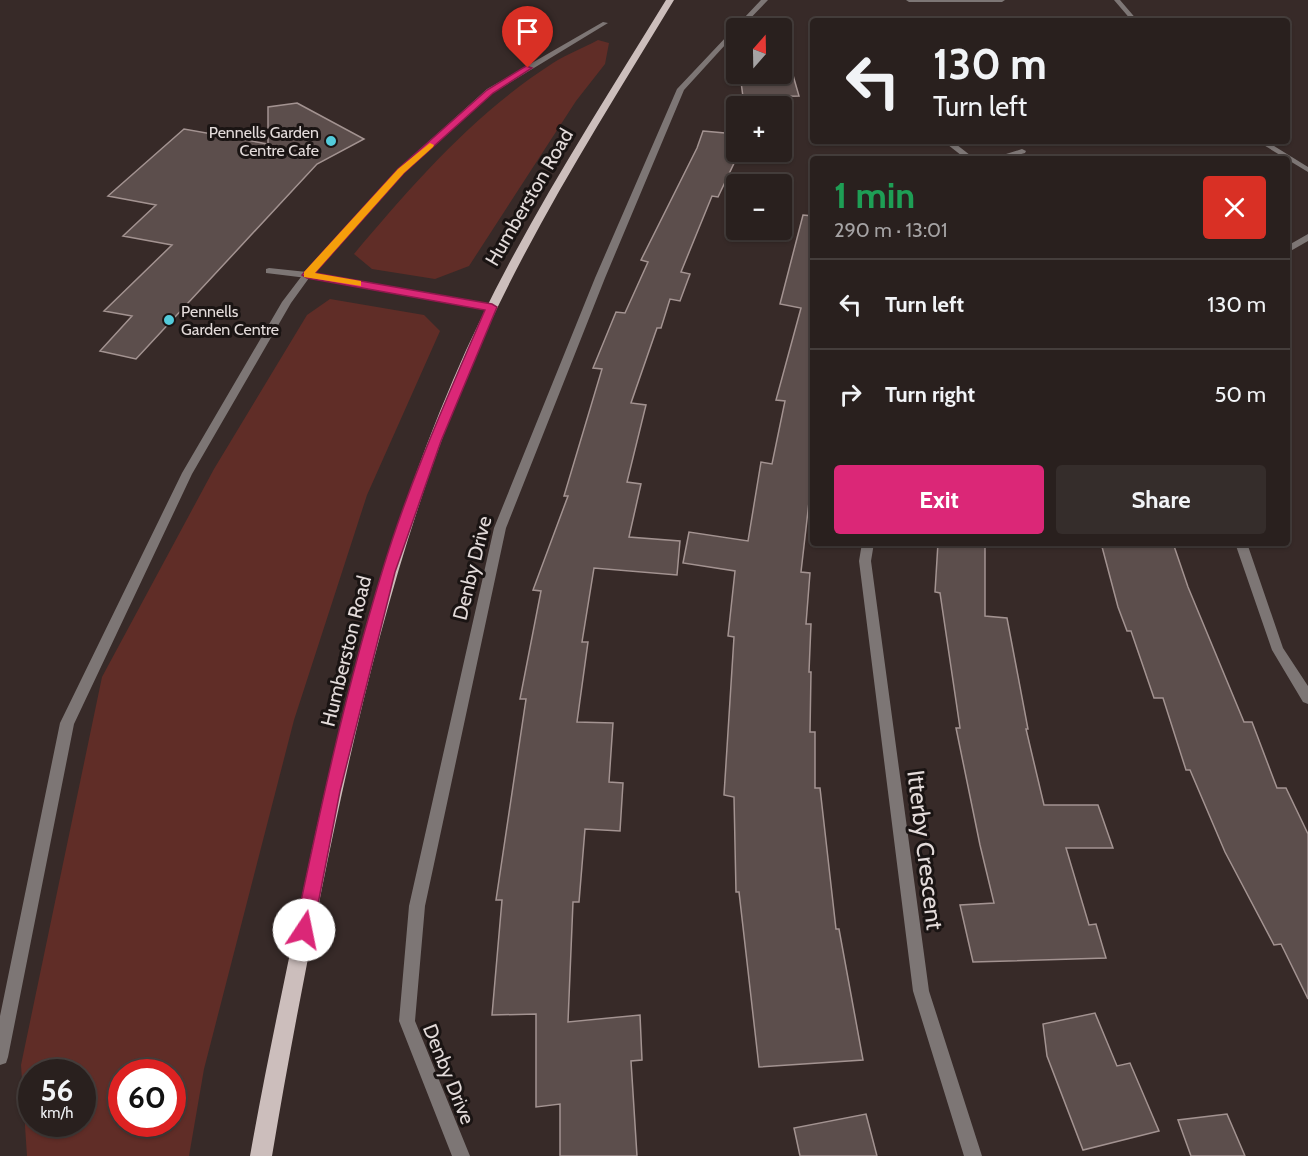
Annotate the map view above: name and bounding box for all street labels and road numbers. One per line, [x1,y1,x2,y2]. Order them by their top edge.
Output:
street label: Humberston Road [480,124,578,270]
street label: Denby Drive [448,514,496,622]
street label: Humberston Road [316,573,376,729]
street label: Itterby Crescent [901,768,950,932]
street label: Denby Drive [418,1020,480,1128]

